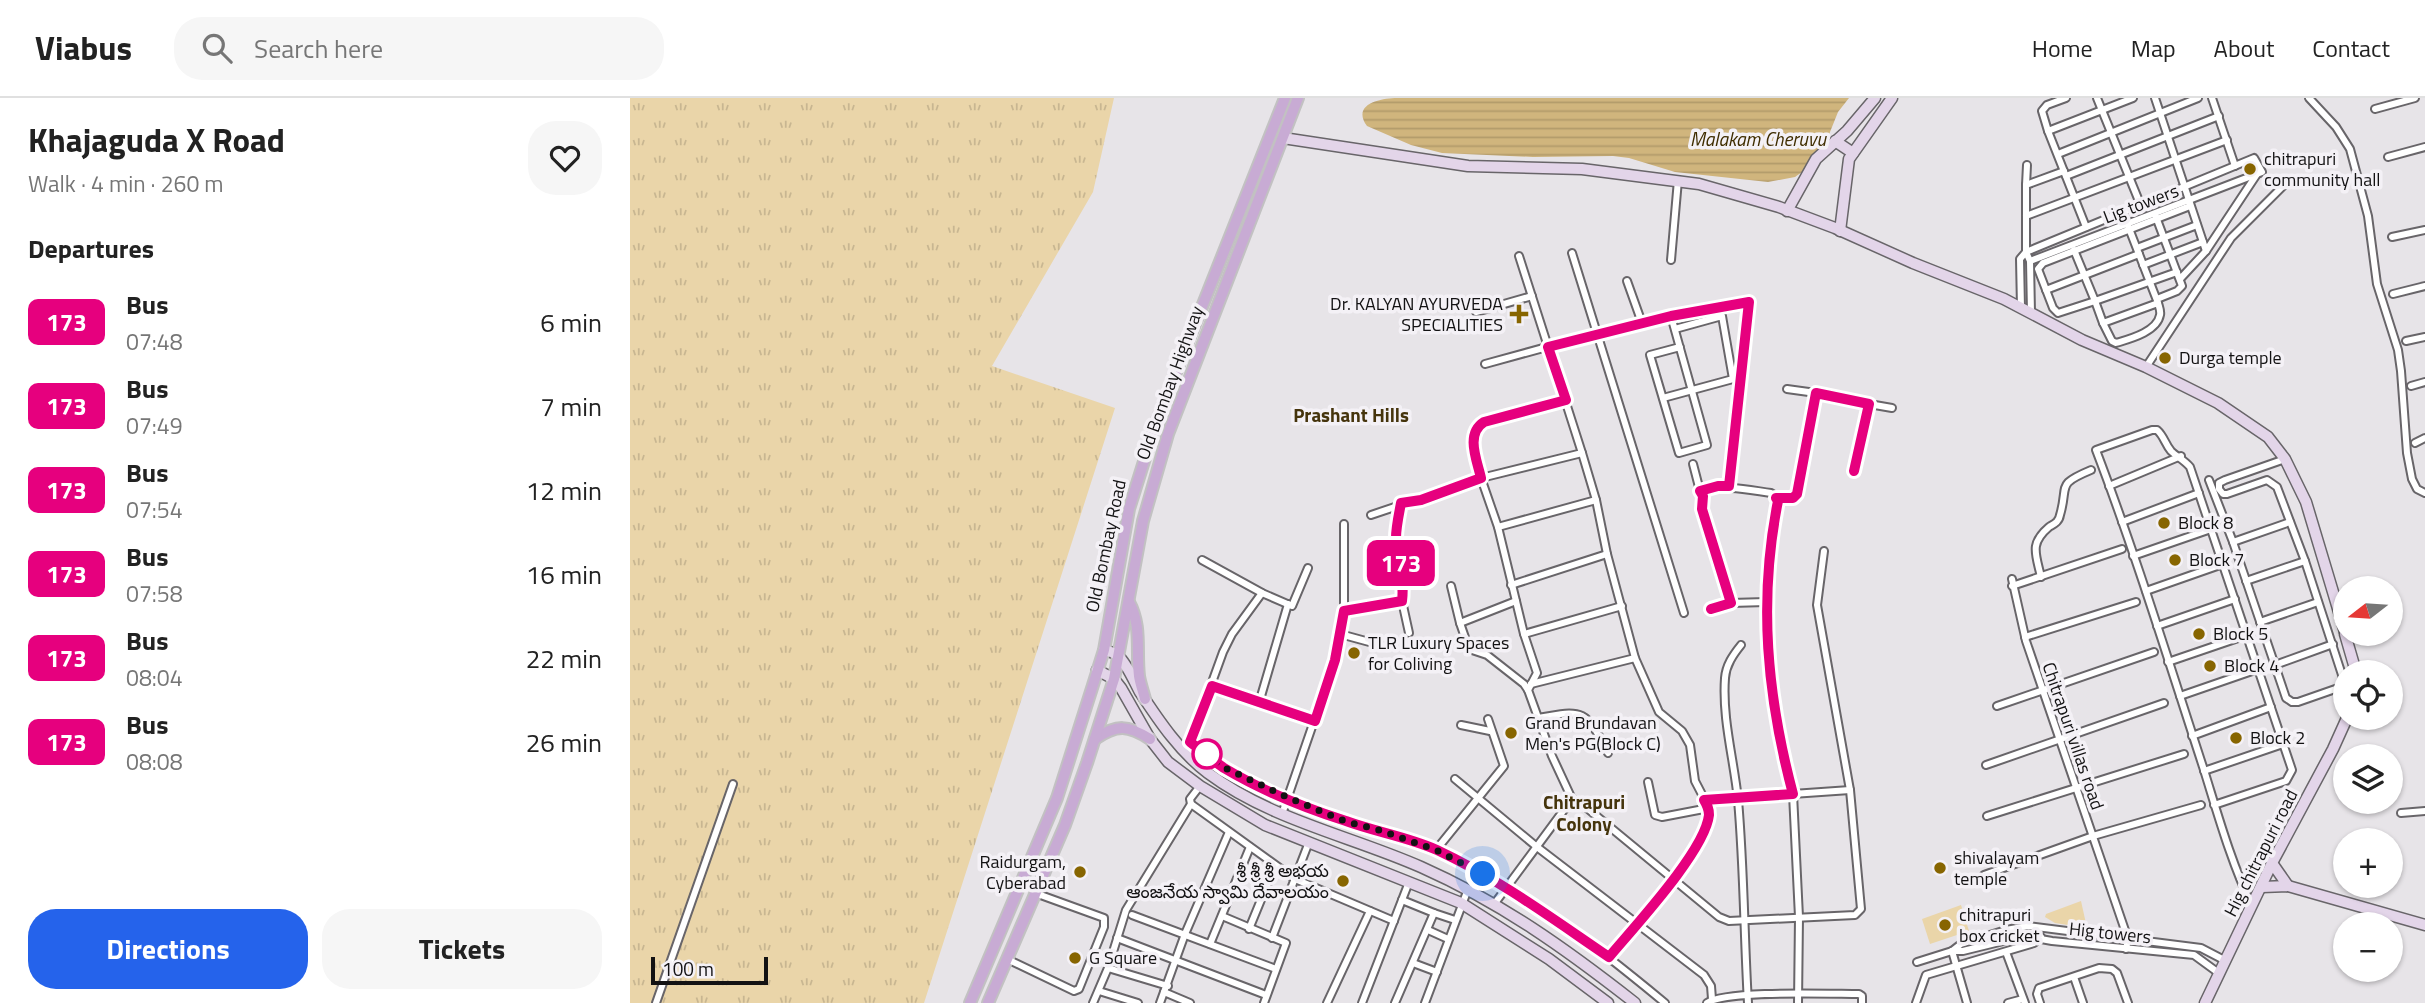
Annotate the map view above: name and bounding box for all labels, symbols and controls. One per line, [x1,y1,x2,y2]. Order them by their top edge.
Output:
search box [174,17,664,80]
text: Viabus [35,23,132,73]
icon: search [198,29,236,67]
text: Search here [254,29,383,68]
text: Home [2032,30,2093,66]
text: Map [2131,30,2176,66]
text: About [2214,30,2274,66]
text: Contact [2312,30,2390,66]
text: Khajaguda X Road [28,115,285,165]
button: heart [528,121,602,195]
water label: Malakam Cheruvu [1690,124,1827,153]
place label: chitrapuri community hall [2264,145,2380,193]
marker: chitrapuri community hall [2242,161,2258,177]
text: Walk · 4 min · 260 m [28,166,224,201]
street label: Lig towers [2099,177,2182,230]
text: Departures [28,229,154,268]
text: Bus [126,285,168,324]
place label: Dr. KALYAN AYURVEDA SPECIALITIES [1330,290,1503,338]
street label: Old Bombay Highway [1129,302,1210,464]
text: 6 min [540,303,602,342]
text: 173 [46,304,87,340]
marker: Dr. KALYAN AYURVEDA SPECIALITIES [1509,304,1529,324]
text: 07:48 [126,324,183,359]
place label: Durga temple [2179,344,2282,371]
marker: Durga temple [2157,350,2173,366]
text: Bus [126,369,168,408]
text: 7 min [540,387,602,426]
text: 173 [46,388,87,424]
district label: Prashant Hills [1293,400,1409,429]
text: 07:49 [126,408,183,443]
text: Bus [126,453,168,492]
text: 12 min [526,471,602,510]
text: 173 [46,472,87,508]
street label: Old Bombay Road [1078,477,1133,615]
text: 07:54 [126,492,183,527]
place label: Block 8 [2178,509,2233,536]
marker: Block 8 [2156,515,2172,531]
text: Bus [126,537,168,576]
line badge: 173 [1361,540,1441,586]
text: 173 [1381,545,1421,581]
place label: Block 7 [2189,546,2244,573]
marker: Block 7 [2167,552,2183,568]
text: 16 min [526,555,602,594]
text: 173 [46,556,87,592]
text: 07:58 [126,576,183,611]
north arrow [2333,576,2403,646]
map controls [2333,576,2403,982]
place label: Block 5 [2213,620,2268,647]
text: Bus [126,621,168,660]
marker: Block 5 [2191,626,2207,642]
place label: TLR Luxury Spaces for Coliving [1368,629,1509,677]
text: 22 min [526,639,602,678]
text: 173 [46,640,87,676]
marker: TLR Luxury Spaces for Coliving [1346,645,1362,661]
place label: Block 4 [2224,652,2279,679]
street label: Chitrapuri villas road [2036,658,2111,813]
marker: Block 4 [2202,658,2218,674]
text: 08:04 [126,660,183,695]
button: locate [2333,660,2403,730]
text: Bus [126,705,168,744]
place label: Grand Brundavan Men's PG(Block C) [1525,709,1661,757]
text: 26 min [526,723,602,762]
text: 173 [46,724,87,760]
place label: Block 2 [2250,724,2305,751]
marker: Grand Brundavan Men's PG(Block C) [1503,725,1519,741]
marker: Block 2 [2228,730,2244,746]
unlabelled marker [1192,739,1222,769]
text: 08:08 [126,744,183,779]
button: layers [2333,744,2403,814]
street label: Hig chitrapuri road [2217,784,2304,921]
district label: Chitrapuri Colony [1543,787,1625,838]
button: + [2333,828,2403,898]
place label: shivalayam temple [1954,844,2039,892]
place label: Raidurgam, Cyberabad [979,848,1066,896]
your location [1465,856,1500,891]
place label: శ్రీ శ్రీ శ్రీ అభయ ఆంజనేయ స్వామి దేవాలయం [1126,857,1329,905]
marker: shivalayam temple [1932,860,1948,876]
marker: Raidurgam, Cyberabad [1072,864,1088,880]
marker: శ్రీ శ్రీ శ్రీ అభయ ఆంజనేయ స్వామి దేవాలయం [1335,873,1351,889]
place label: chitrapuri box cricket [1959,901,2040,949]
button: Directions [28,909,308,989]
button: Tickets [322,909,602,989]
button: − [2333,912,2403,982]
street label: Hig towers [2068,915,2152,950]
marker: chitrapuri box cricket [1937,917,1953,933]
place label: G Square [1089,944,1157,971]
marker: G Square [1067,950,1083,966]
scale bar [651,954,768,986]
text: 100 m [662,954,714,983]

